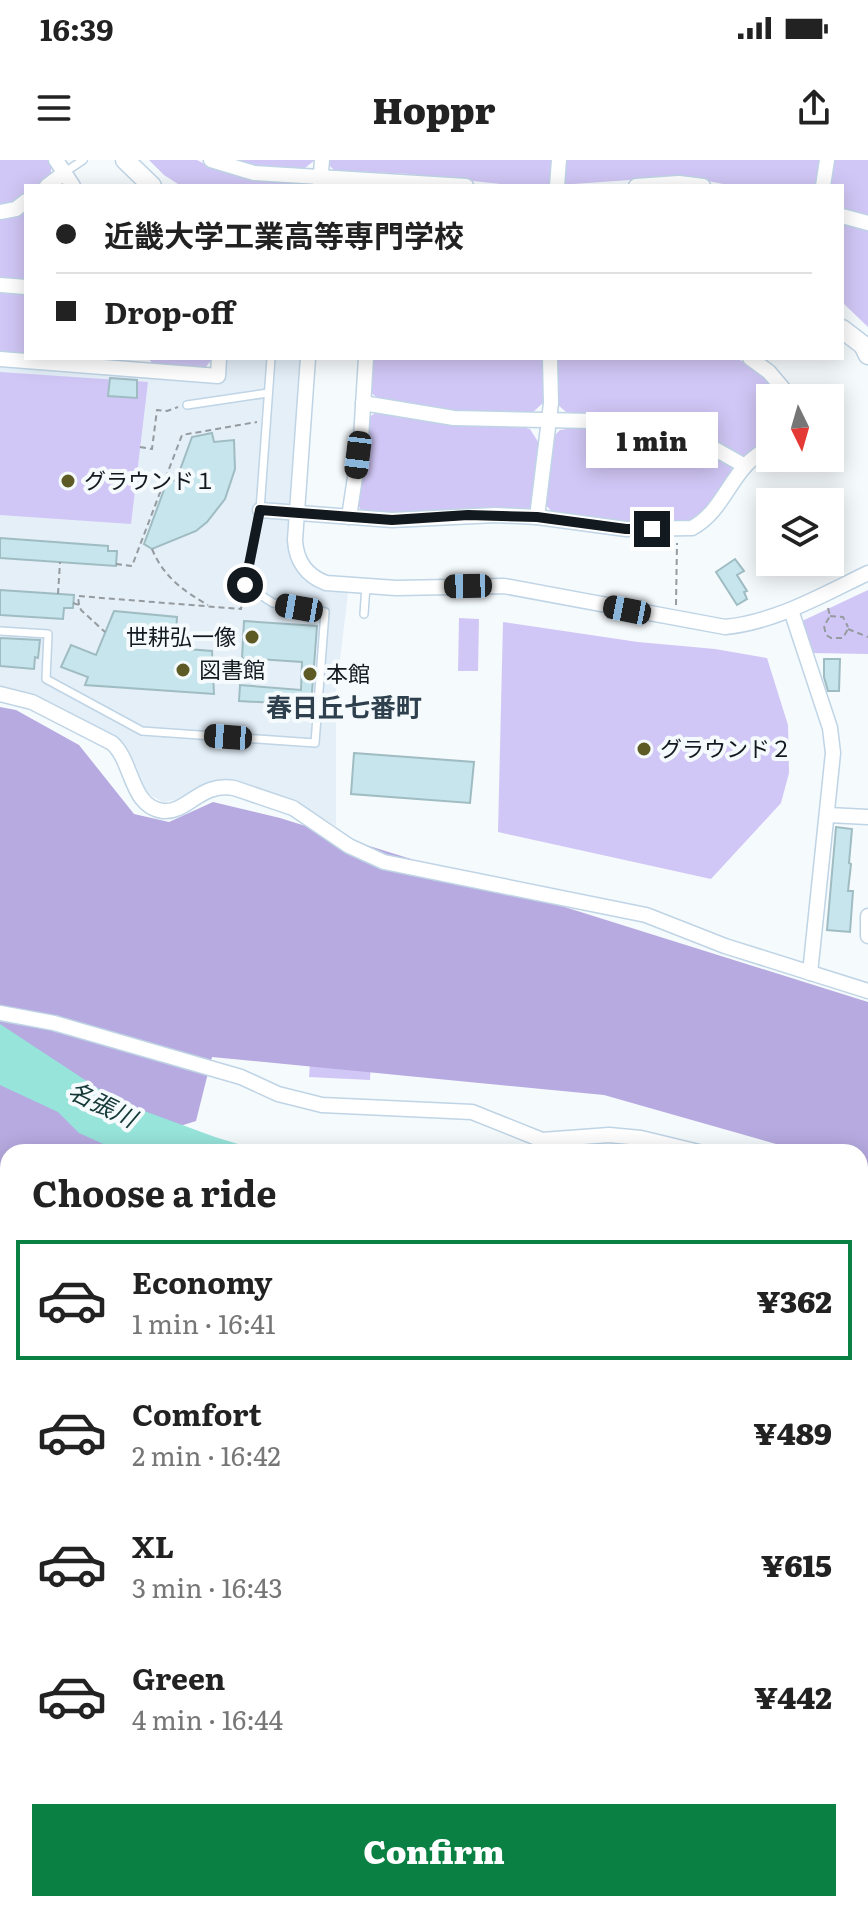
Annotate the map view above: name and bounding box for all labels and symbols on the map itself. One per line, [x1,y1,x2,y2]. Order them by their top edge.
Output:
north arrow [756,384,844,472]
callout: 1 min [586,413,718,469]
car [343,430,373,480]
place label: グラウンド１ [84,463,216,496]
marker: グラウンド１ [59,472,77,490]
route end [634,511,670,547]
route start [227,567,263,603]
car [444,574,492,598]
car [273,592,325,624]
car [601,594,653,626]
place label: 世耕弘一像 [126,619,236,652]
marker: 世耕弘一像 [243,628,261,646]
place label: 図書館 [199,652,265,685]
place label: 本館 [326,656,370,689]
marker: 図書館 [174,661,192,679]
marker: 本館 [301,665,319,683]
district label: 春日丘七番町 [266,686,422,725]
car [203,723,253,751]
place label: グラウンド２ [660,731,792,764]
marker: グラウンド２ [635,740,653,758]
water label: 名張川 [63,1071,146,1136]

